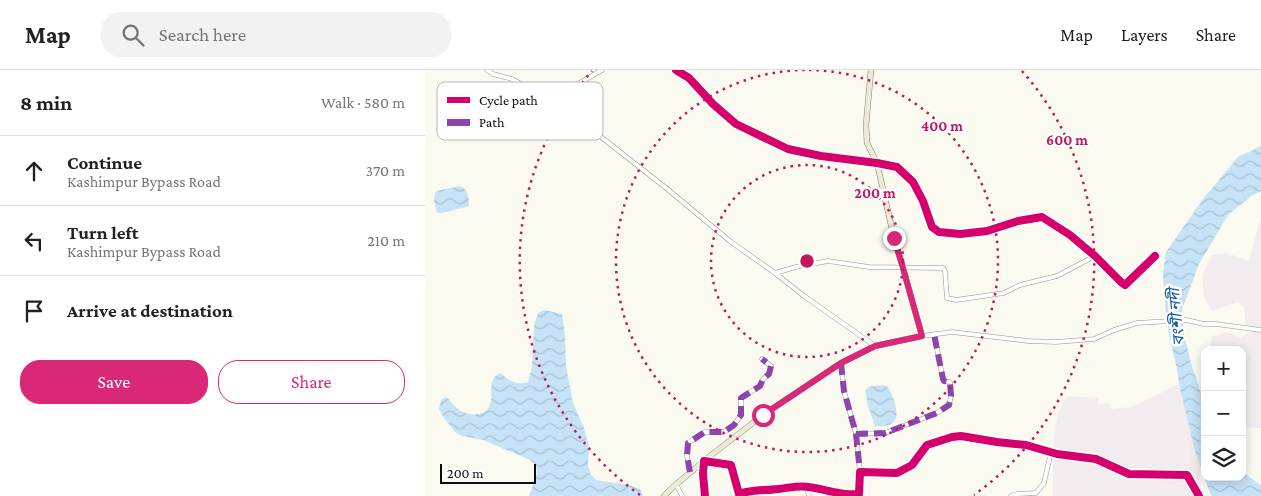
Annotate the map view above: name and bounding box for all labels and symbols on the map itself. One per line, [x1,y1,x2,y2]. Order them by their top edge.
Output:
legend [437,82,603,140]
text: Cycle path [479,92,538,108]
text: Path [479,114,505,130]
text: 400 m [921,118,963,134]
text: 600 m [1046,132,1088,148]
text: 200 m [854,185,896,201]
route end [883,227,906,250]
centre of rings [798,252,816,270]
water label: বংশী নদী [1164,285,1187,346]
route start [752,404,775,427]
scale bar [440,461,536,484]

